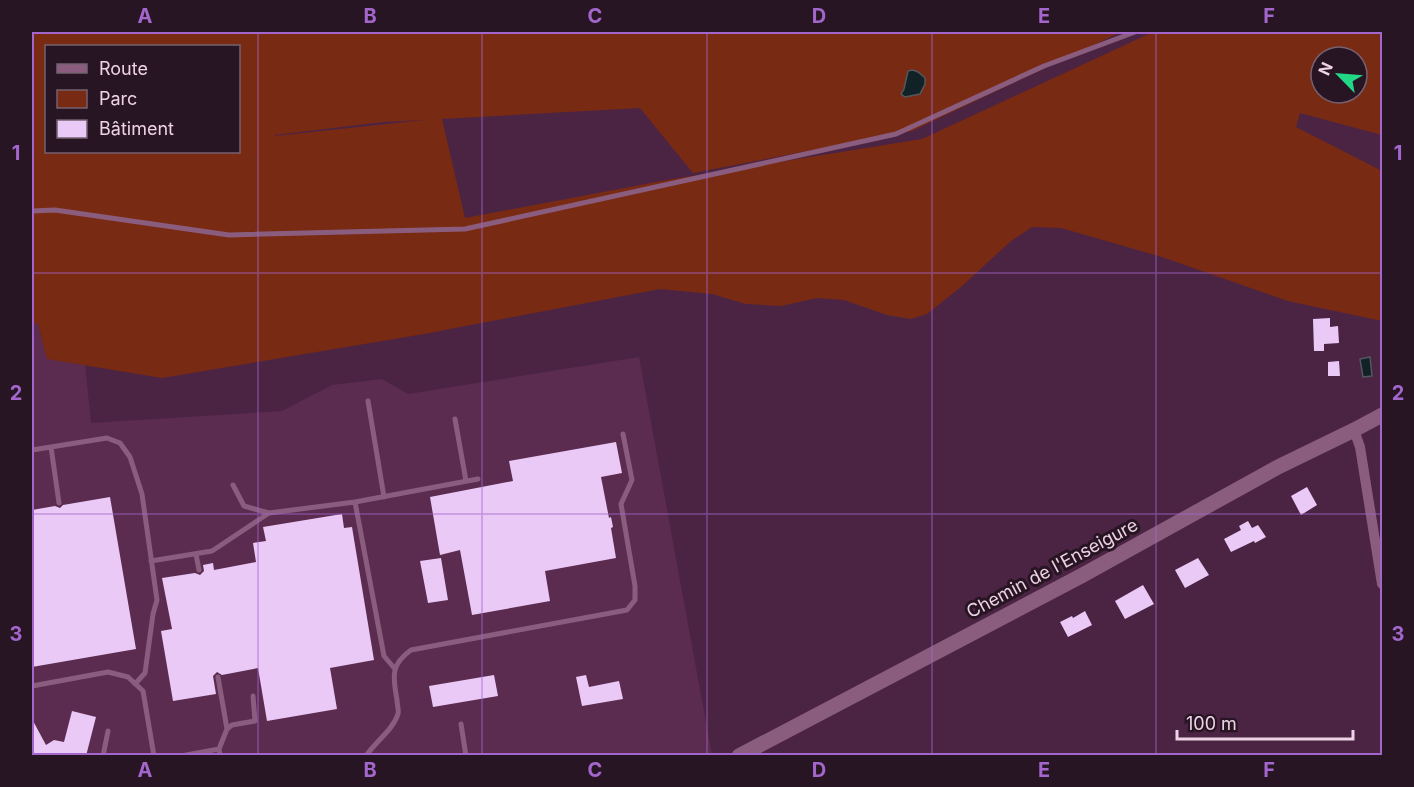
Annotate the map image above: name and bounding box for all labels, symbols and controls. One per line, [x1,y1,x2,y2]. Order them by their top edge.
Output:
text: A [138,4,153,28]
text: B [363,4,377,28]
text: C [588,4,602,28]
text: D [812,4,826,28]
text: E [1038,4,1050,28]
text: F [1263,4,1275,28]
legend [45,45,240,153]
north arrow [1309,45,1369,105]
text: Route [99,58,148,79]
text: N [1314,59,1337,78]
text: Parc [99,88,137,109]
text: Bâtiment [99,118,174,139]
text: 1 [12,141,20,165]
text: 1 [1394,141,1402,165]
text: 2 [10,381,22,405]
text: 2 [1392,381,1404,405]
street label: Chemin de l'Enseigure [963,514,1141,622]
text: 3 [10,622,22,646]
text: 3 [1392,622,1404,646]
scale bar [1177,703,1352,741]
text: 100 m [1186,713,1237,734]
text: A [138,758,153,782]
text: B [363,758,377,782]
text: C [588,758,602,782]
text: D [812,758,826,782]
text: E [1038,758,1050,782]
text: F [1263,758,1275,782]

